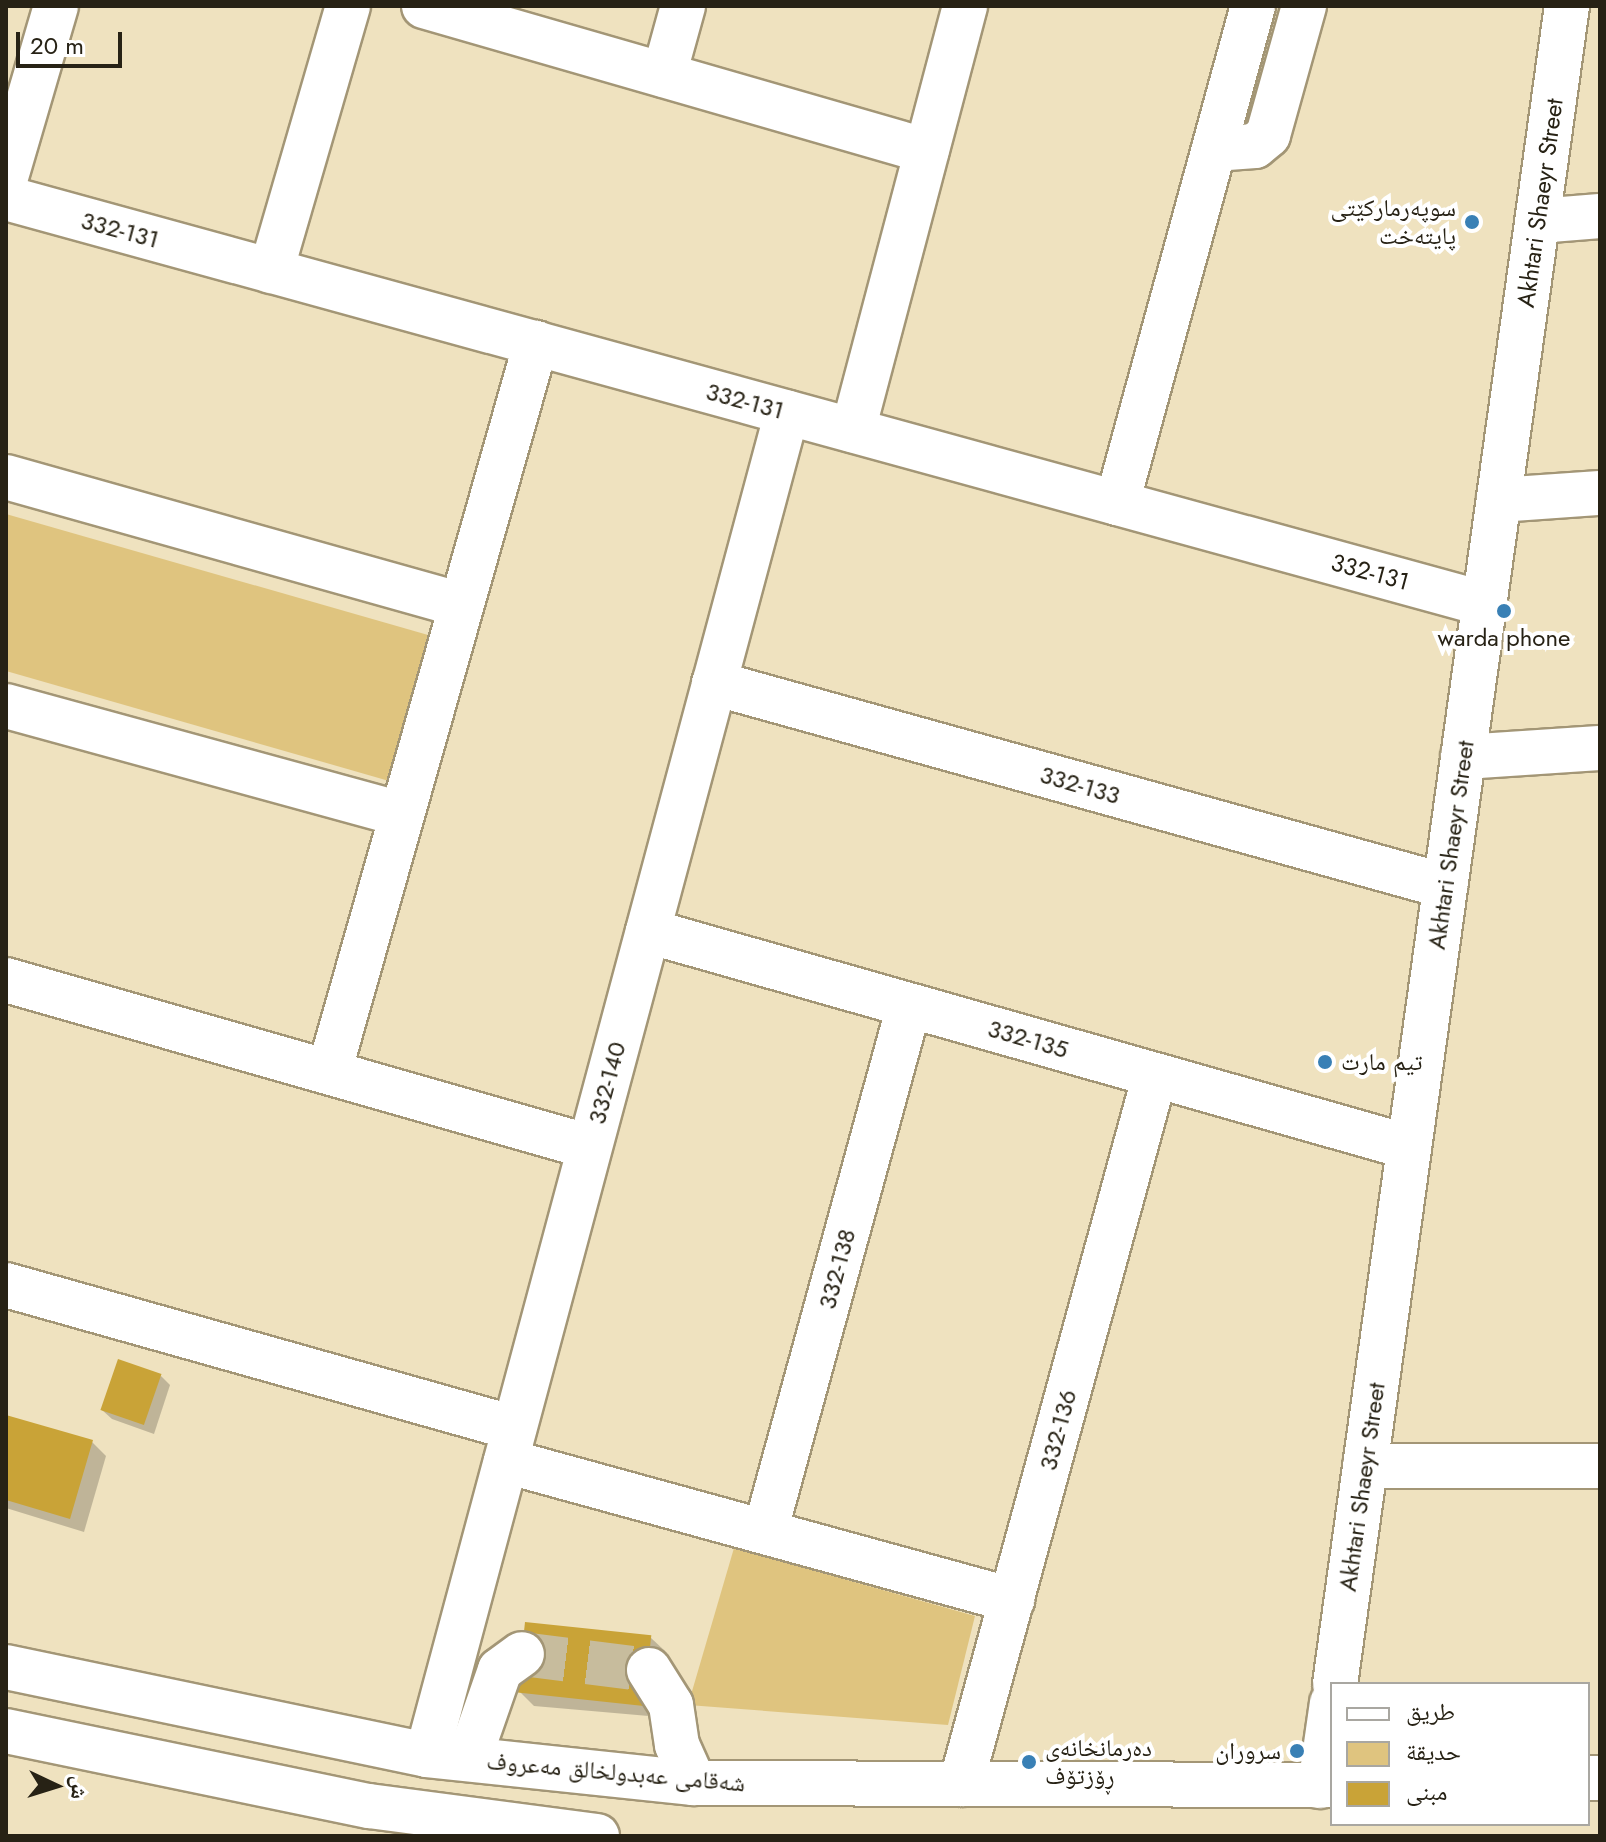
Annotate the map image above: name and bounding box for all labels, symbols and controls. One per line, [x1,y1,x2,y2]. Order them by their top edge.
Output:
scale bar [20,16,126,66]
text: 20 m [30,28,84,63]
street label: Akhtari Shaeyr Street [1511,97,1569,309]
place label: سوپەرمارکێتی پایتەخت [1331,194,1456,250]
street label: 332-131 [78,206,162,254]
marker: سوپەرمارکێتی پایتەخت [1463,213,1481,231]
street label: 332-131 [703,377,787,425]
street label: 332-131 [1328,548,1412,596]
marker: warda phone [1495,602,1513,620]
place label: warda phone [1438,624,1570,652]
street label: Akhtari Shaeyr Street [1422,739,1480,951]
street label: 332-133 [1037,760,1123,810]
street label: 332-135 [984,1014,1072,1064]
street label: 332-140 [582,1039,632,1127]
place label: تيم مارت [1341,1048,1423,1076]
marker: تيم مارت [1316,1053,1334,1071]
street label: 332-138 [812,1226,862,1312]
street label: Akhtari Shaeyr Street [1333,1381,1391,1593]
street label: 332-136 [1033,1386,1083,1474]
legend [1330,1682,1590,1826]
text: طريق [1406,1694,1455,1729]
place label: دەرمانخانەی ڕۆزتۆف [1045,1734,1152,1790]
text: حديقة [1406,1734,1461,1769]
place label: سروران [1215,1737,1281,1765]
marker: سروران [1288,1742,1306,1760]
north arrow [16,1746,96,1826]
street label: شەقامی عەبدولخالق مەعروف [485,1746,747,1798]
marker: دەرمانخانەی ڕۆزتۆف [1020,1753,1038,1771]
text: مبنى [1406,1774,1447,1809]
text: ش [63,1775,97,1800]

